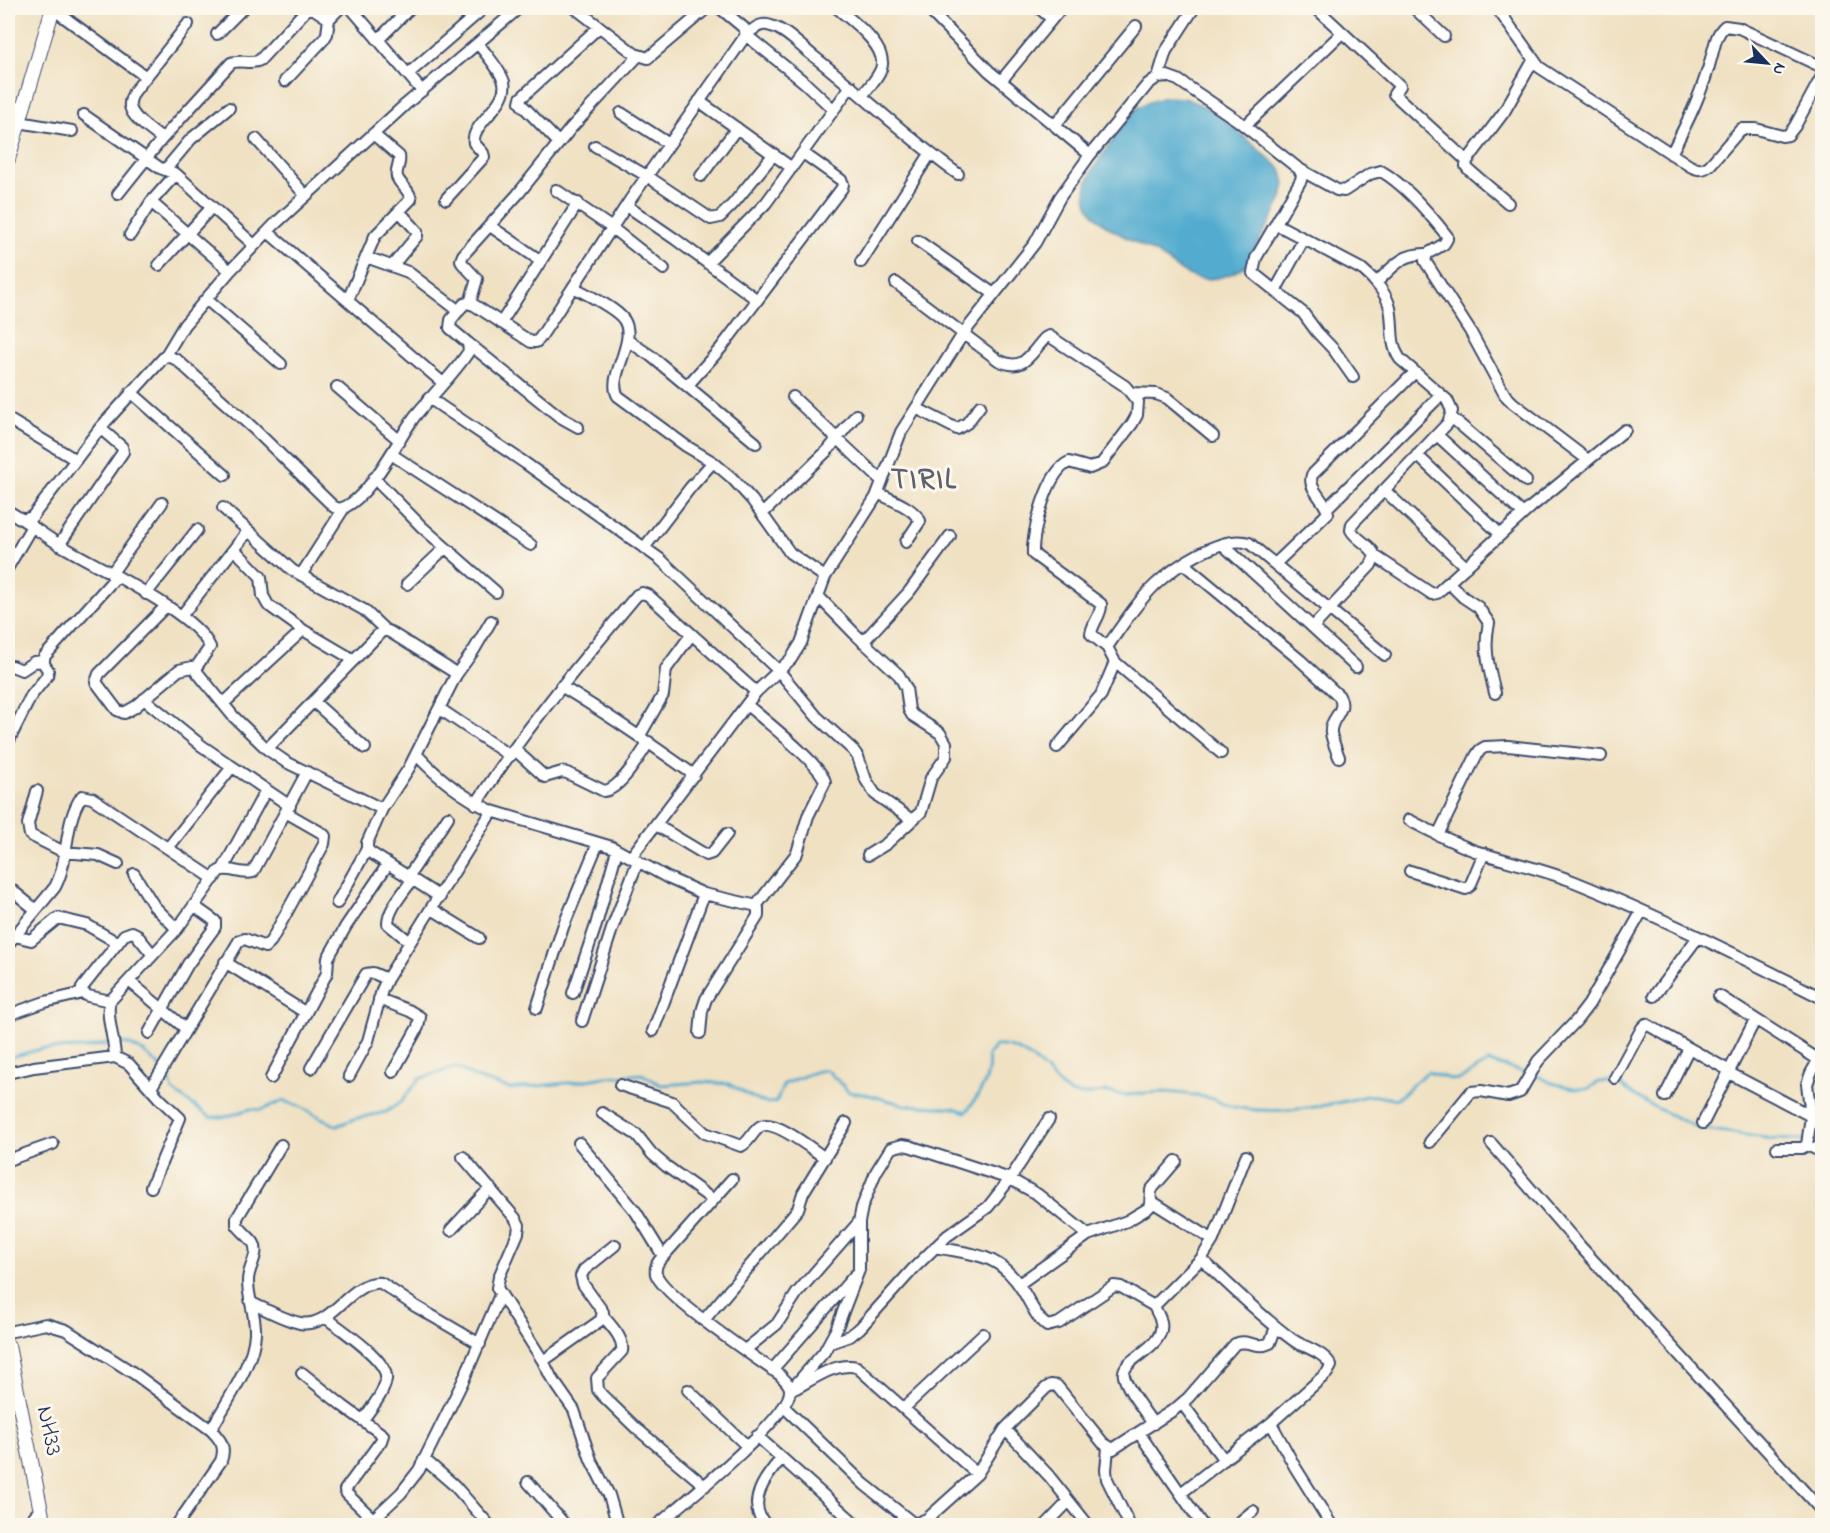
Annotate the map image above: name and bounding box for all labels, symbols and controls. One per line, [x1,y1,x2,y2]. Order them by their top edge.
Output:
north arrow [1737,33,1797,93]
text: N [1765,59,1792,79]
district label: TIRIL [891,459,957,503]
street label: NH33 [26,1403,70,1459]

